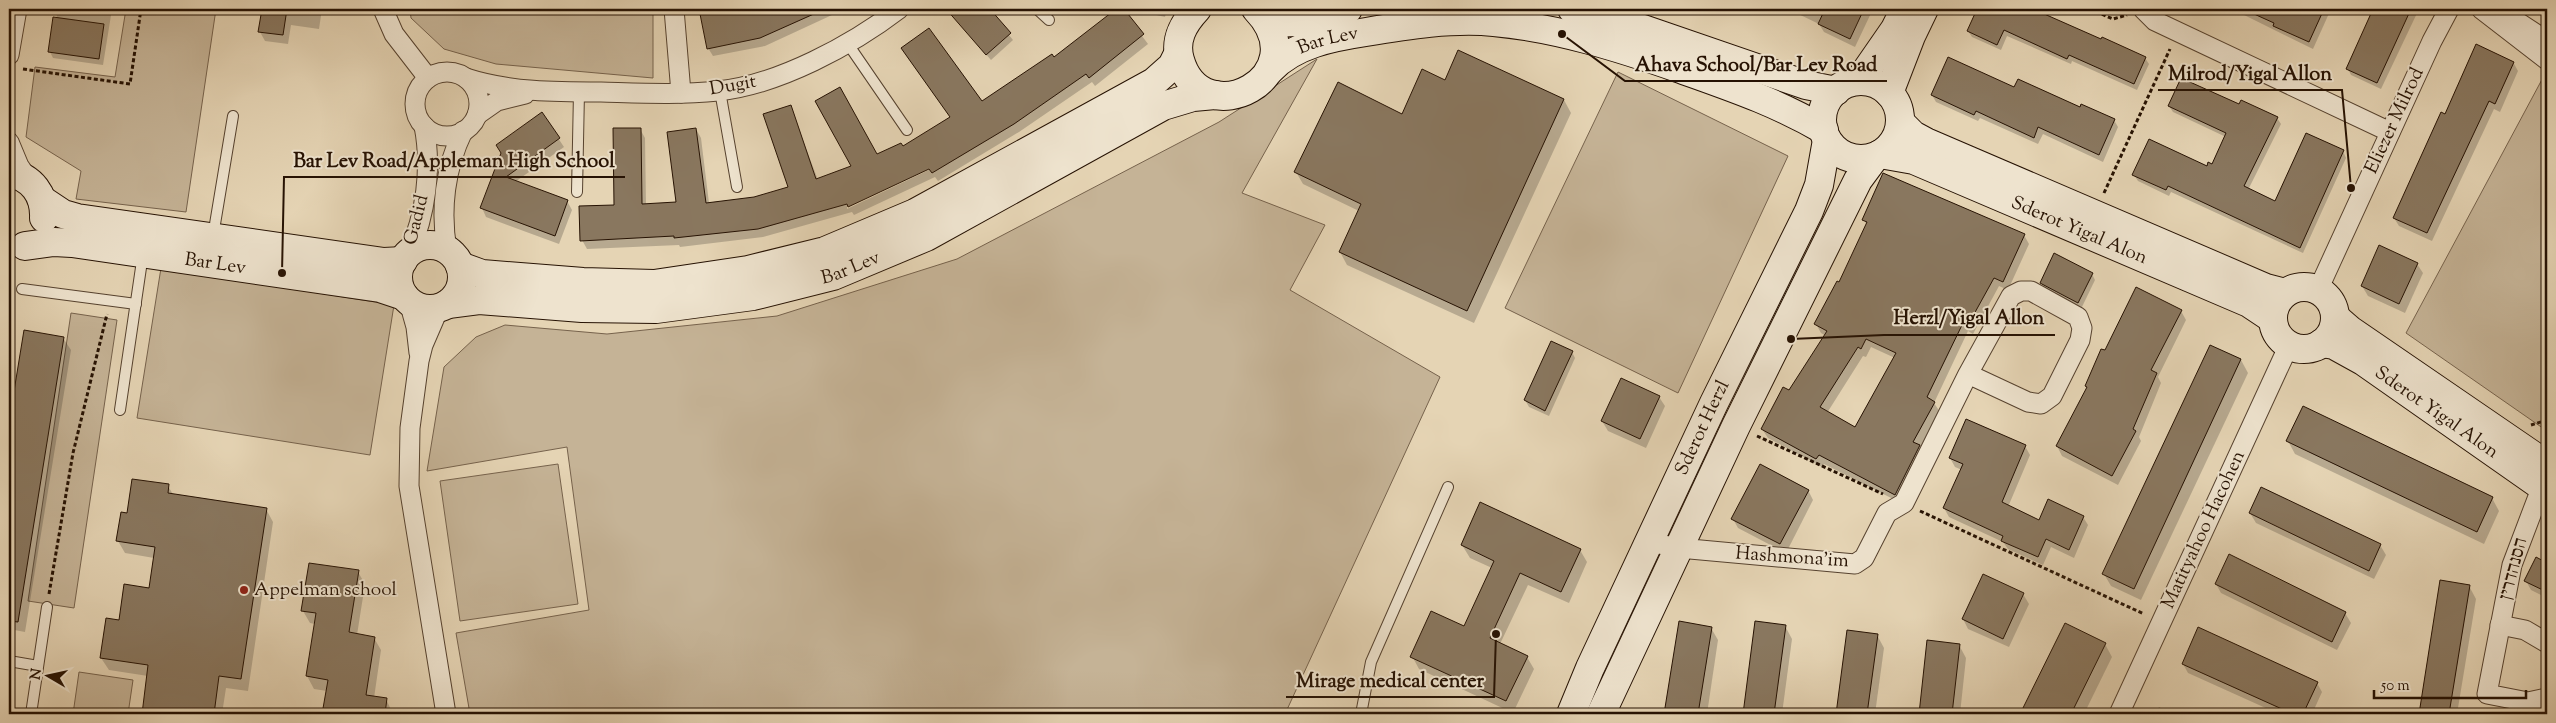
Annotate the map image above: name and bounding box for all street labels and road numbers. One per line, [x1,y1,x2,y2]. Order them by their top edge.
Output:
street label: Bar Lev [1293,20,1360,62]
street label: Eliezer Milrod [2359,63,2432,179]
street label: Dugit [707,69,759,103]
street label: Sderot Yigal Alon [2007,189,2151,272]
street label: Gadid [398,192,436,248]
street label: Bar Lev [818,244,884,292]
street label: Bar Lev [183,246,248,282]
street label: Sderot Yigal Alon [2369,360,2504,465]
street label: Sderot Herzl [1669,376,1737,480]
street label: Matityahoo Hacohen [2155,446,2253,614]
street label: הסנהדרין [2493,535,2535,603]
street label: Hashmona'im [1734,541,1850,575]

